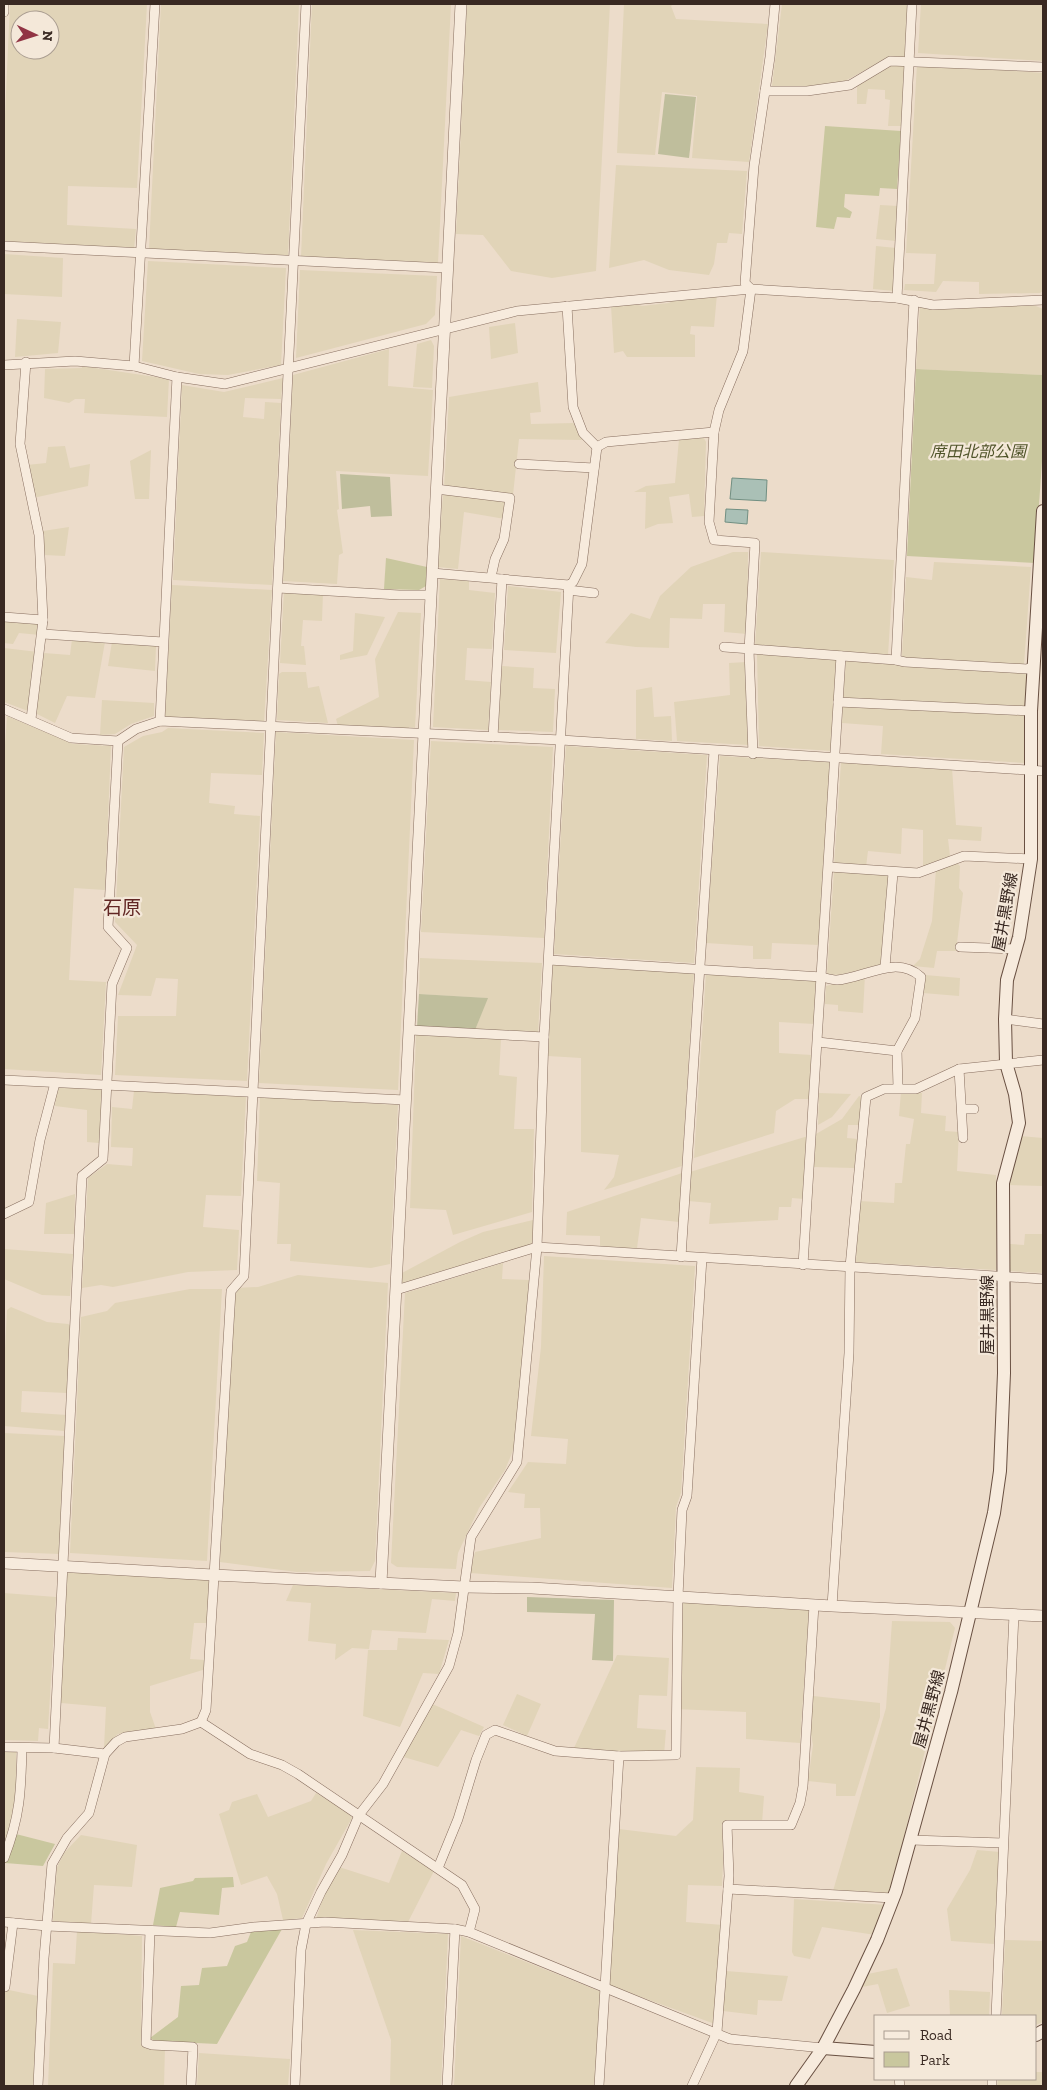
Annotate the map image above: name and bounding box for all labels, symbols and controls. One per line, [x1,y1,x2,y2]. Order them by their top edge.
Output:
north arrow [10,10,60,60]
text: N [39,30,56,42]
park label: 席田北部公園 [930,442,1028,461]
street label: 屋井黒野線 [989,871,1021,953]
district label: 石原 [103,896,141,919]
street label: 屋井黒野線 [978,1275,997,1355]
street label: 屋井黒野線 [909,1668,949,1750]
legend [874,2015,1037,2080]
text: Road [920,2026,953,2044]
text: Park [920,2051,950,2069]

